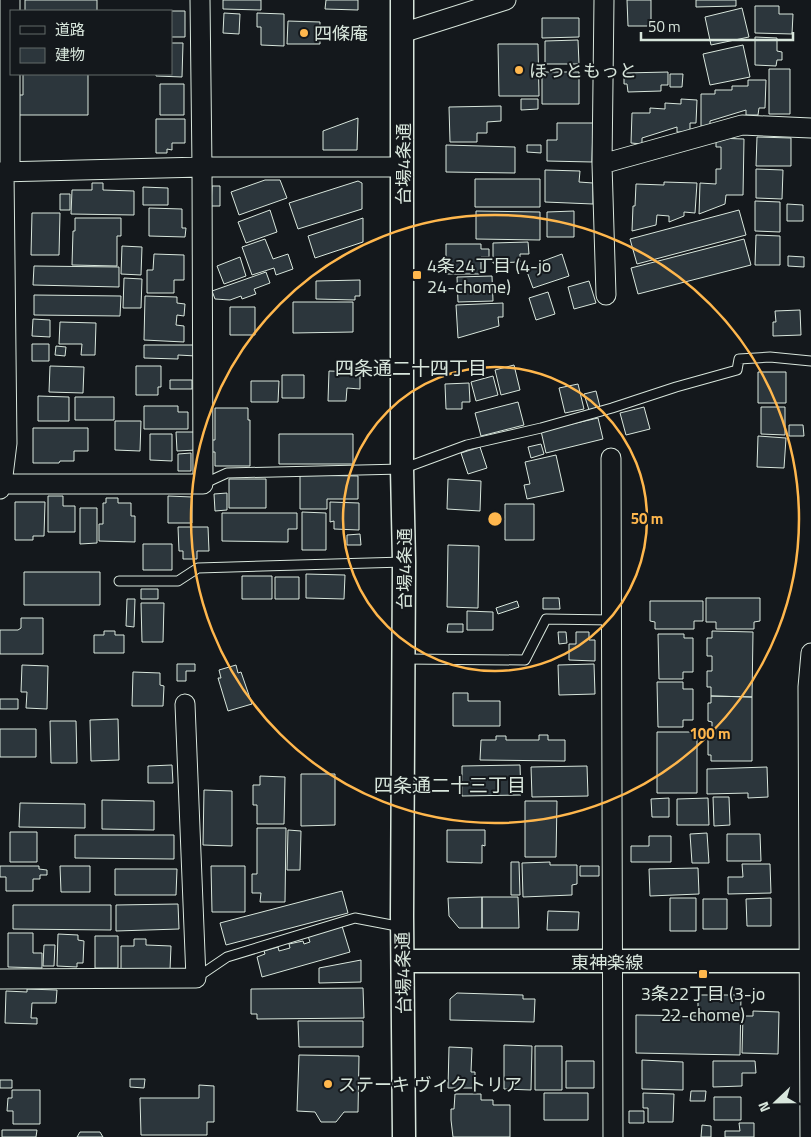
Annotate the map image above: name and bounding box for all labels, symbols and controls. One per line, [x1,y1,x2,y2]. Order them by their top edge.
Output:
legend [10,10,172,75]
scale bar [641,10,794,42]
text: 50 m [648,15,681,38]
text: 道路 [55,18,85,41]
place label: 四條庵 [314,20,368,47]
marker: 四條庵 [298,27,310,39]
text: 建物 [55,43,85,66]
place label: ほっともっと [529,57,637,84]
marker: ほっともっと [513,64,525,76]
street label: 台場4条通 [390,123,417,205]
place label: 4条24丁目 (4-jo 24-chome) [427,252,551,300]
marker: 4条24丁目 (4-jo 24-chome) [411,269,423,281]
district label: 四条通二十四丁目 [335,353,487,382]
text: 50 m [631,507,663,530]
centre of rings [486,510,504,528]
street label: 台場4条通 [391,528,418,610]
text: 100 m [689,722,731,745]
district label: 四条通二十三丁目 [374,770,526,799]
street label: 台場4条通 [389,932,417,1014]
street label: 東神楽線 [571,949,643,976]
marker: 3条22丁目 (3-jo 22-chome) [697,968,709,980]
place label: 3条22丁目 (3-jo 22-chome) [641,980,765,1028]
place label: ステーキ ヴィクトリア [338,1071,522,1098]
north arrow [751,1077,801,1127]
marker: ステーキ ヴィクトリア [322,1078,334,1090]
text: N [752,1099,775,1115]

